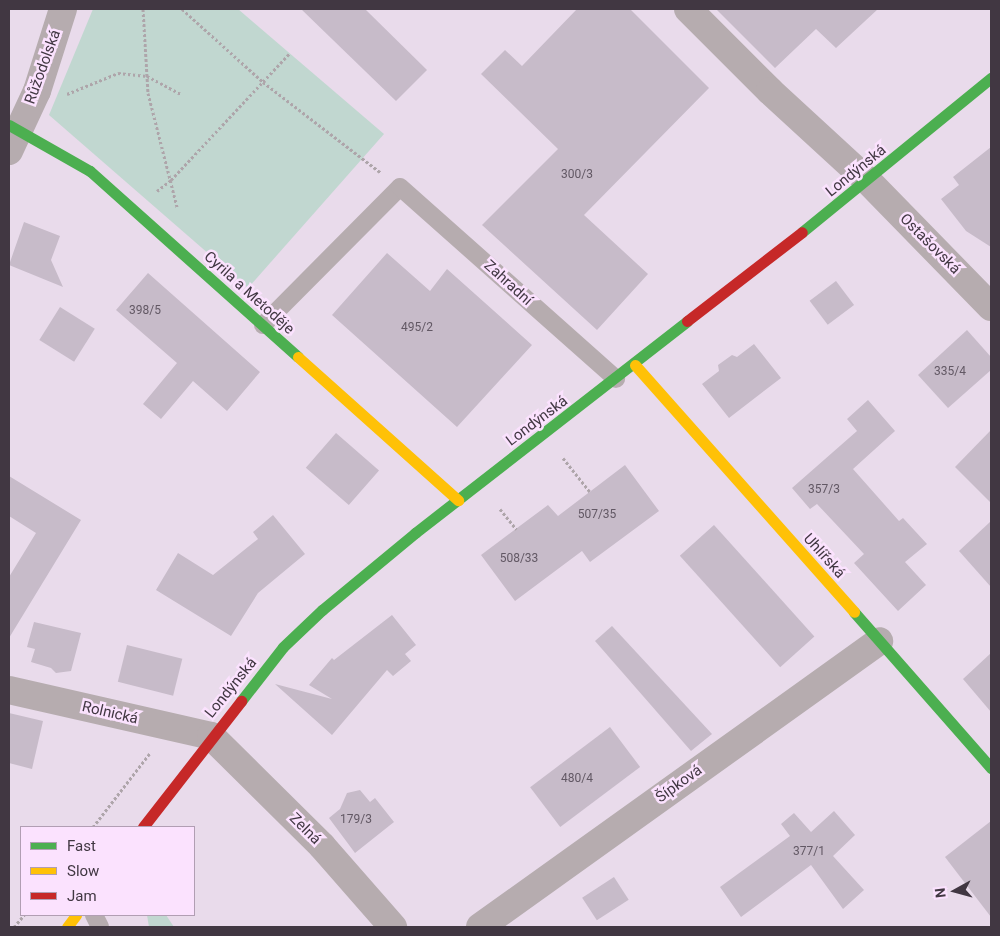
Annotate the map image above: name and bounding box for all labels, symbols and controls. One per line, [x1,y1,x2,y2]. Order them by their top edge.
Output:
street label: Růžodolská [21,27,65,107]
street label: Londýnská [822,141,890,201]
house number: 300/3 [561,168,593,182]
street label: Ostašovská [896,210,964,278]
street label: Cyrila a Metoděje [200,248,298,338]
street label: Zahradní [480,257,536,309]
house number: 398/5 [129,304,161,318]
house number: 495/2 [401,321,433,335]
house number: 335/4 [934,365,966,379]
street label: Londýnská [503,392,571,450]
house number: 357/3 [808,483,840,497]
house number: 507/35 [578,508,616,522]
street label: Uhlířská [799,530,849,582]
house number: 508/33 [500,552,538,566]
street label: Londýnská [201,654,261,722]
street label: Rolnická [80,698,140,728]
street label: Šípková [653,761,705,807]
house number: 480/4 [561,772,593,786]
street label: Zelná [286,810,324,848]
house number: 179/3 [340,813,372,827]
legend [20,826,195,916]
text: Fast [67,837,96,855]
house number: 377/1 [793,845,825,859]
text: Slow [67,862,99,880]
north arrow [930,866,980,916]
text: Jam [67,887,97,905]
text: N [932,887,949,899]

